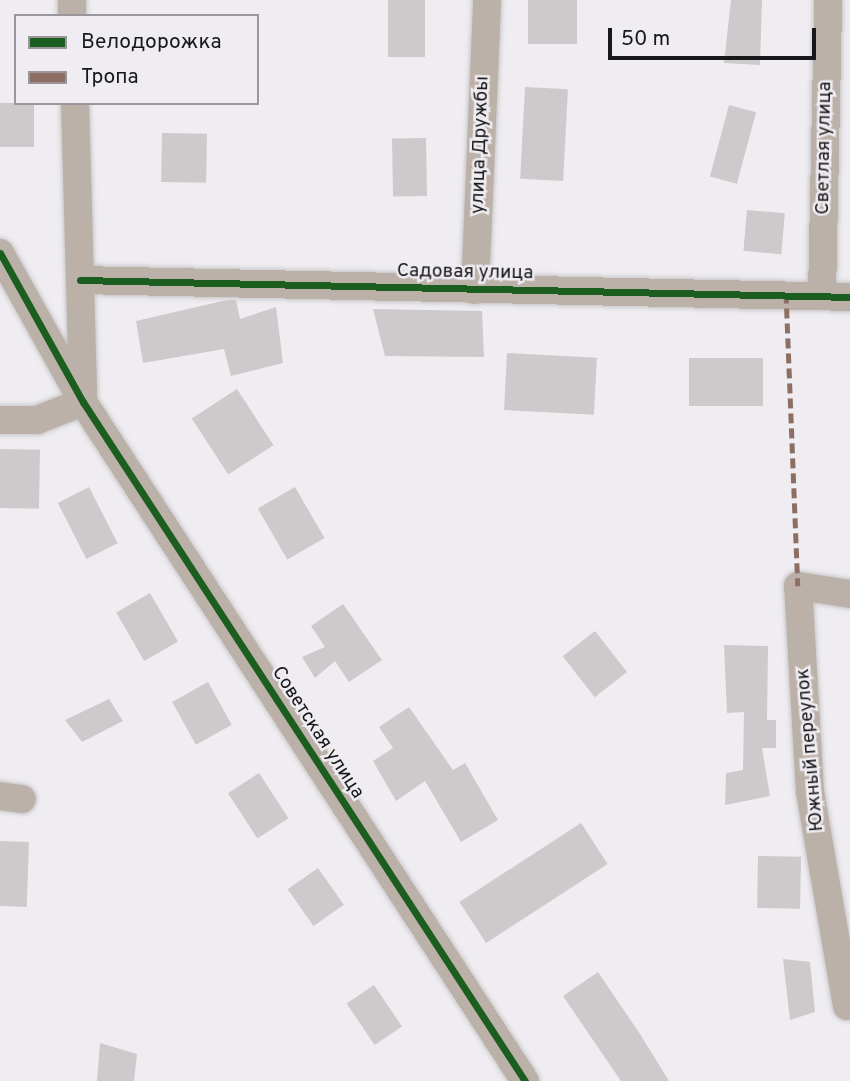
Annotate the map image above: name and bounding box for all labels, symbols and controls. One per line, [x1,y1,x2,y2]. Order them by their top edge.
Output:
legend [14,14,259,105]
scale bar [612,14,820,58]
text: 50 m [621,26,670,53]
text: Велодорожка [81,29,221,56]
text: Тропа [81,64,139,91]
street label: улица Дружбы [467,76,495,214]
street label: Светлая улица [812,81,838,215]
street label: Садовая улица [397,260,533,286]
street label: Советская улица [266,663,368,803]
street label: Южный переулок [793,668,829,832]

